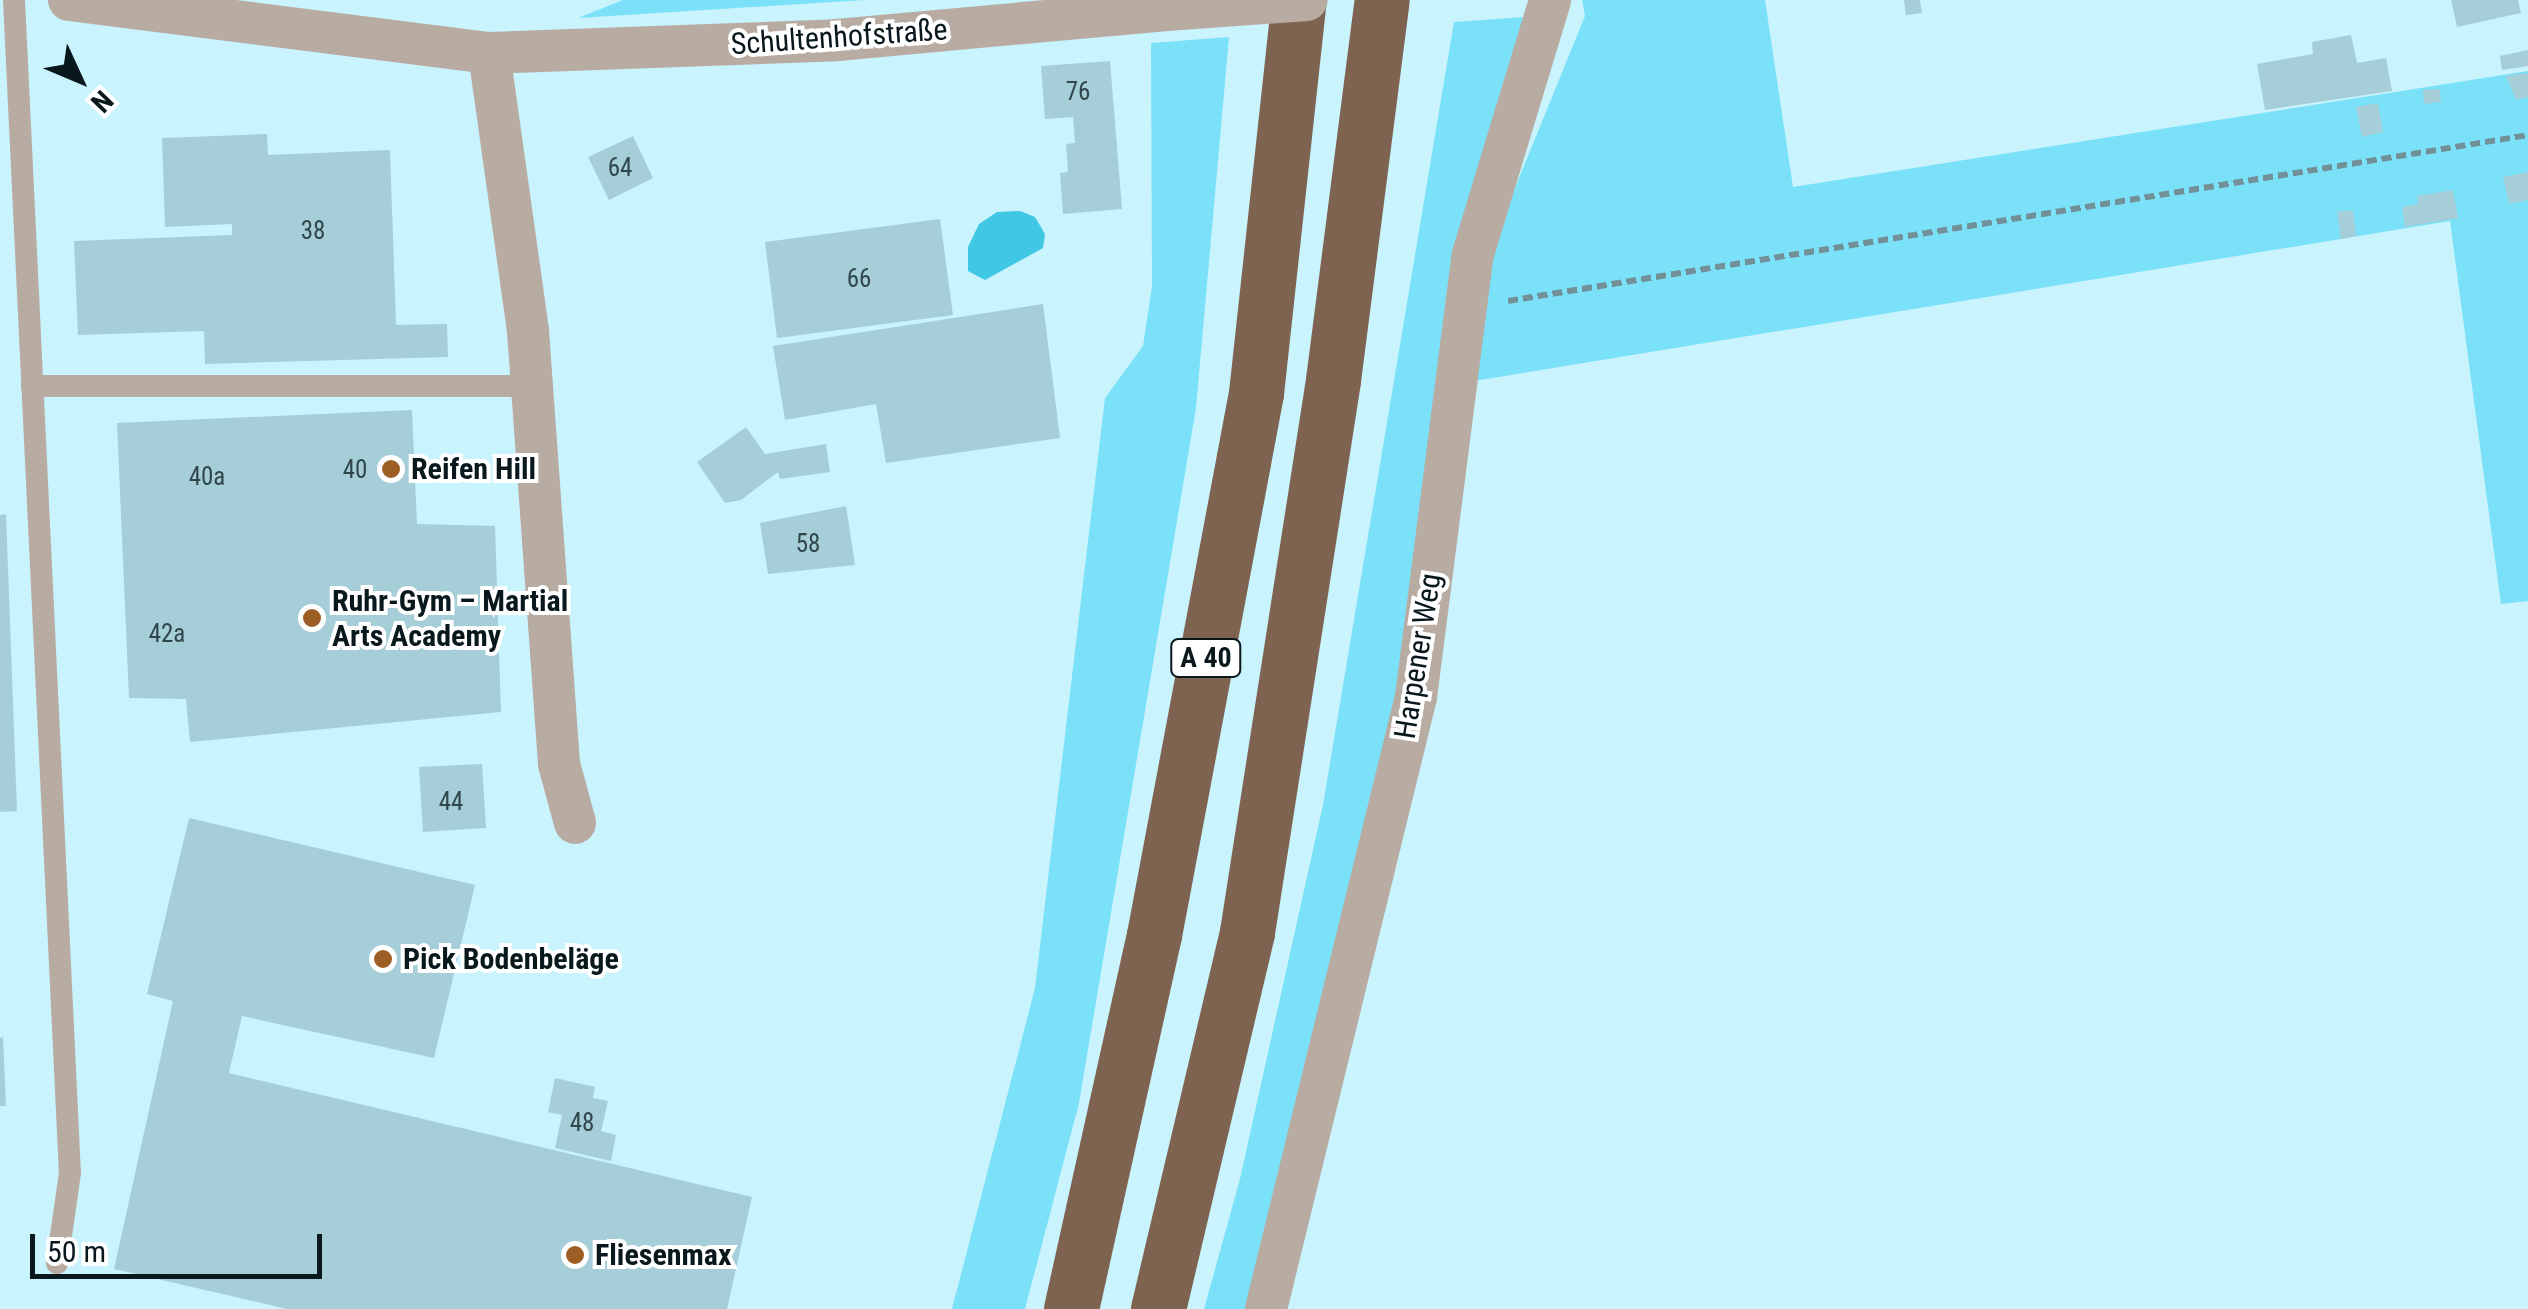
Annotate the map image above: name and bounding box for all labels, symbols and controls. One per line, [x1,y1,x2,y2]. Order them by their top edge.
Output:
street label: Schultenhofstraße [730,11,948,63]
north arrow [30,30,130,130]
house number: 76 [1066,77,1090,107]
text: N [84,84,120,119]
house number: 64 [608,153,632,183]
house number: 38 [301,216,325,246]
house number: 66 [847,264,871,294]
place label: Reifen Hill [411,451,536,487]
house number: 40 [343,455,367,485]
marker: Reifen Hill [380,458,402,480]
house number: 40a [189,462,225,492]
house number: 58 [796,529,820,559]
street label: Harpener Weg [1387,571,1449,741]
place label: Ruhr-Gym – Martial Arts Academy [332,583,568,654]
marker: Ruhr-Gym – Martial Arts Academy [301,607,323,629]
house number: 42a [149,619,185,649]
road number: A 40 [1168,635,1244,681]
house number: 44 [439,787,463,817]
place label: Pick Bodenbeläge [403,941,619,977]
marker: Pick Bodenbeläge [372,948,394,970]
house number: 48 [570,1108,594,1138]
scale bar [35,1214,328,1276]
text: 50 m [47,1234,106,1269]
place label: Fliesenmax [595,1237,731,1273]
marker: Fliesenmax [564,1244,586,1266]

